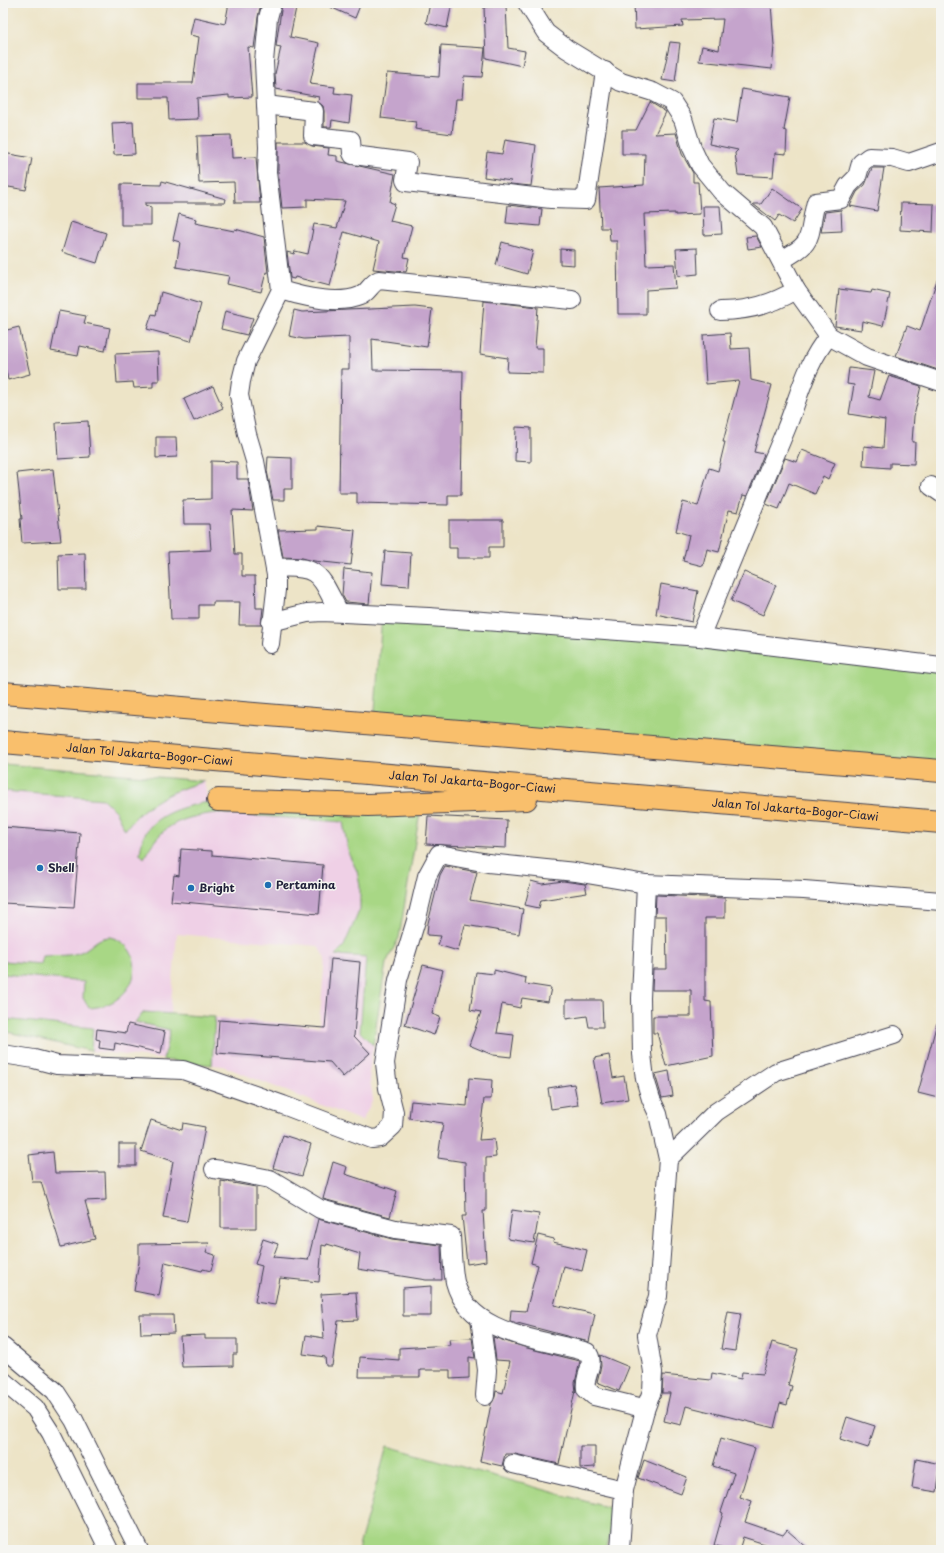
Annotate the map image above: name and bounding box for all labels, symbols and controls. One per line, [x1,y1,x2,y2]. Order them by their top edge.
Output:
street label: Jalan Tol Jakarta–Bogor–Ciawi [65,738,234,770]
street label: Jalan Tol Jakarta–Bogor–Ciawi [388,766,556,797]
street label: Jalan Tol Jakarta–Bogor–Ciawi [711,793,879,825]
place label: Shell [48,859,74,876]
marker: Shell [35,863,45,873]
place label: Pertamina [276,876,336,893]
place label: Bright [199,879,235,896]
marker: Pertamina [263,880,273,890]
marker: Bright [186,883,196,893]

